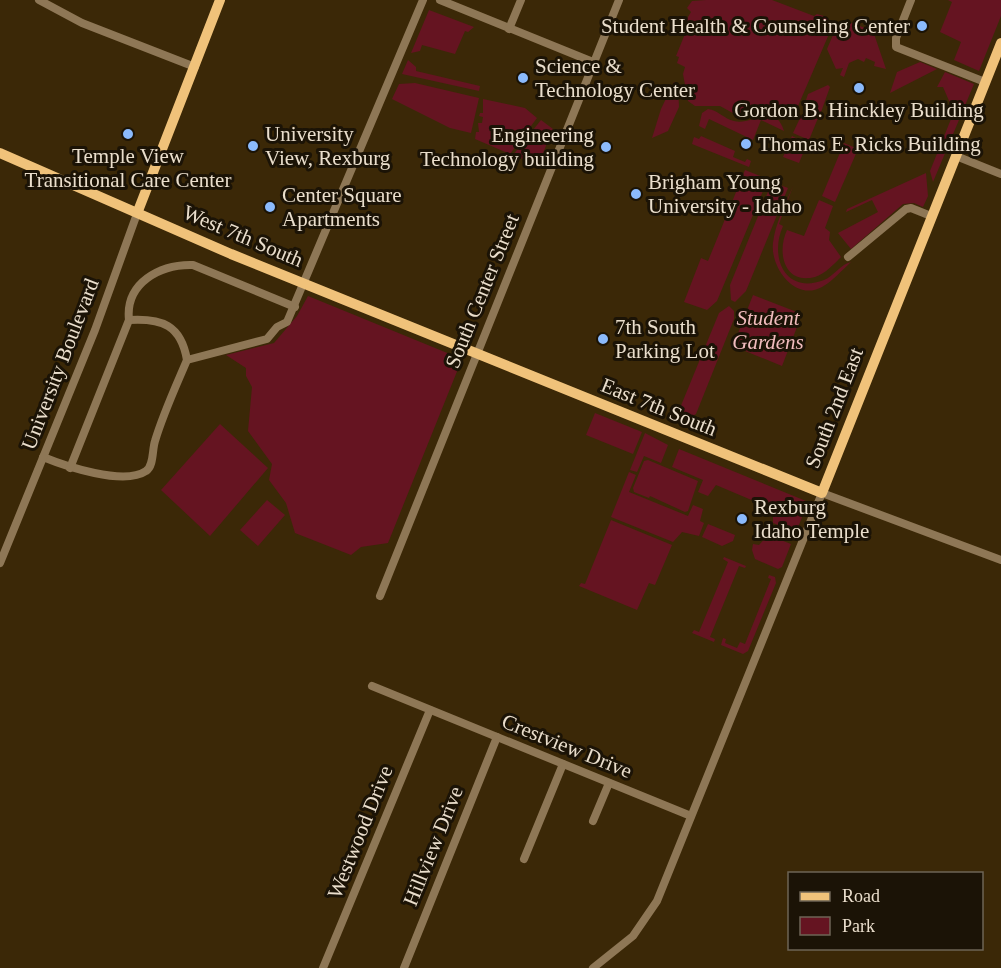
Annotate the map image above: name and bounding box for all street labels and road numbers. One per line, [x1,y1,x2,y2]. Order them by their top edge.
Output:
street label: West 7th South [179,200,307,272]
street label: South Center Street [440,210,524,372]
street label: University Boulevard [16,275,104,453]
street label: South 2nd East [800,344,868,472]
street label: East 7th South [598,373,721,441]
street label: Crestview Drive [498,709,636,783]
street label: Westwood Drive [322,762,398,902]
street label: Hillview Drive [398,783,468,909]

